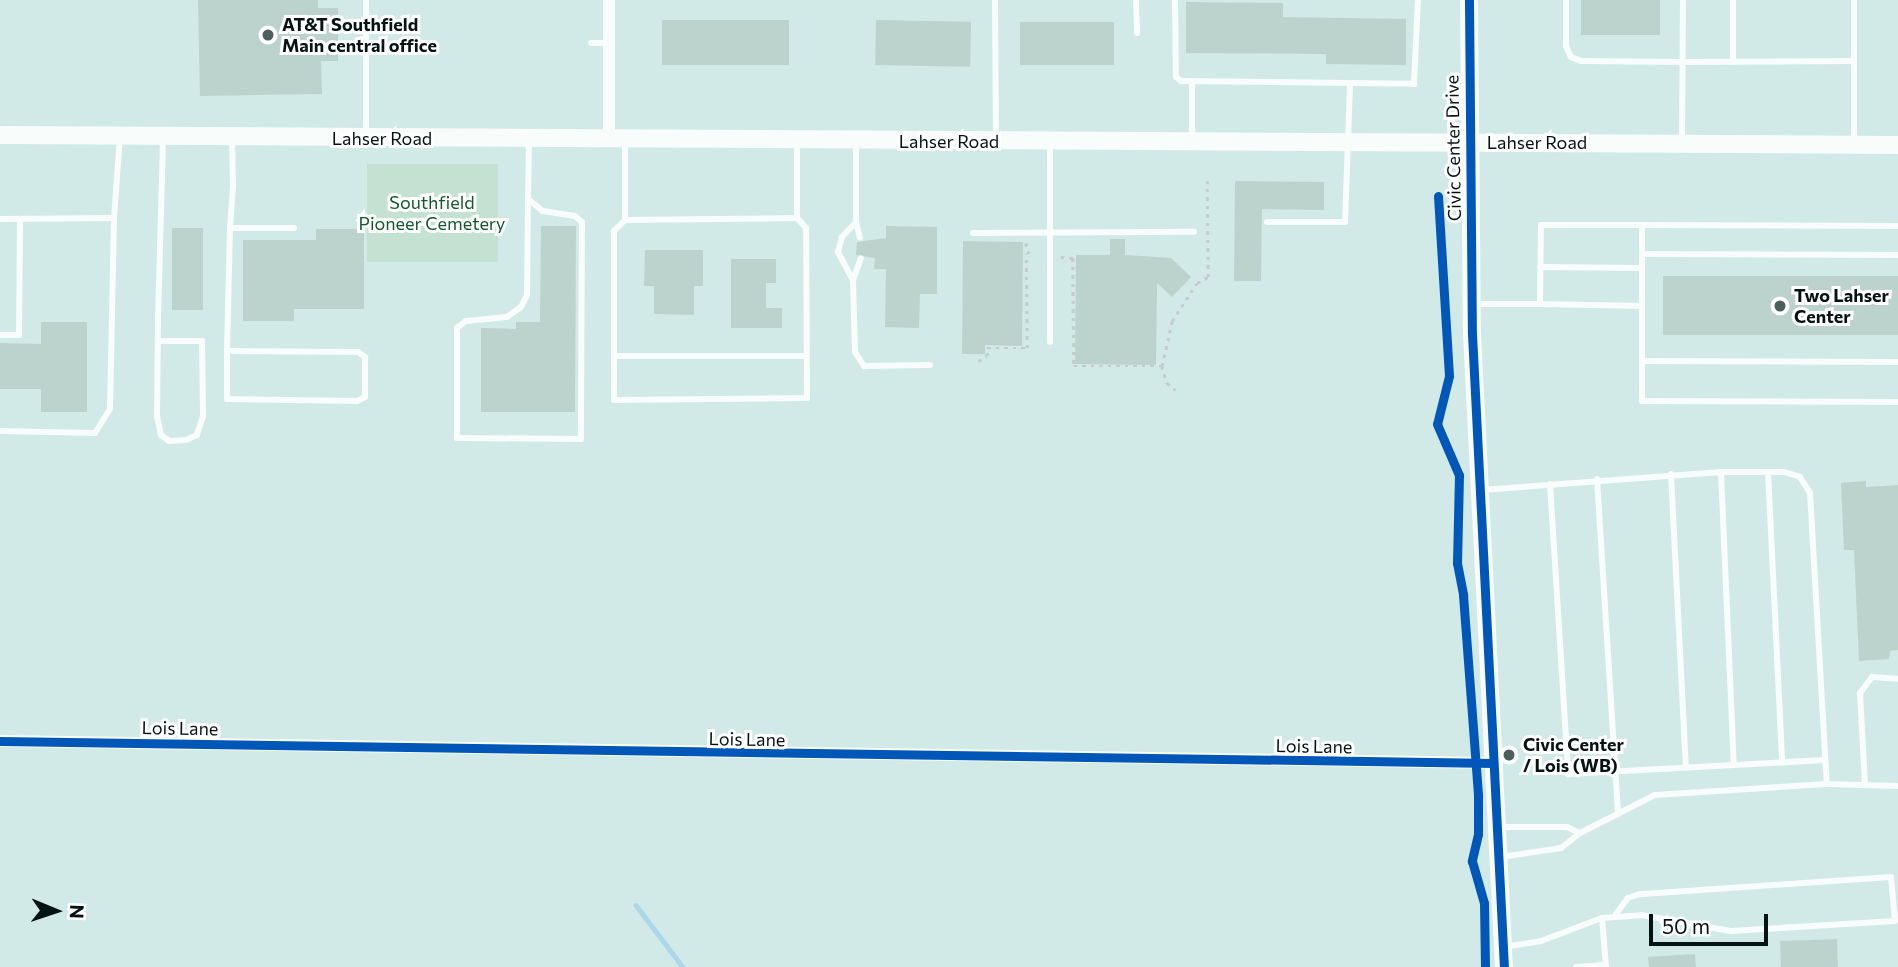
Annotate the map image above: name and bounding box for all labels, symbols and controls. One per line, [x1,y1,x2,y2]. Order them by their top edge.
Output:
place label: AT&T Southfield Main central office [282,14,437,56]
marker: AT&T Southfield Main central office [260,27,276,43]
street label: Civic Center Drive [1441,75,1465,221]
street label: Lahser Road [332,127,432,149]
street label: Lahser Road [899,130,999,152]
street label: Lahser Road [1487,131,1587,153]
park label: Southfield Pioneer Cemetery [359,192,505,234]
place label: Two Lahser Center [1794,285,1889,328]
marker: Two Lahser Center [1772,298,1788,314]
street label: Lois Lane [141,717,219,739]
street label: Lois Lane [708,728,786,750]
place label: Civic Center / Lois (WB) [1523,734,1624,776]
street label: Lois Lane [1275,735,1353,757]
marker: Civic Center / Lois (WB) [1501,747,1517,763]
north arrow [21,876,91,946]
scale bar [1653,900,1772,944]
text: N [66,904,89,919]
text: 50 m [1662,913,1710,938]

